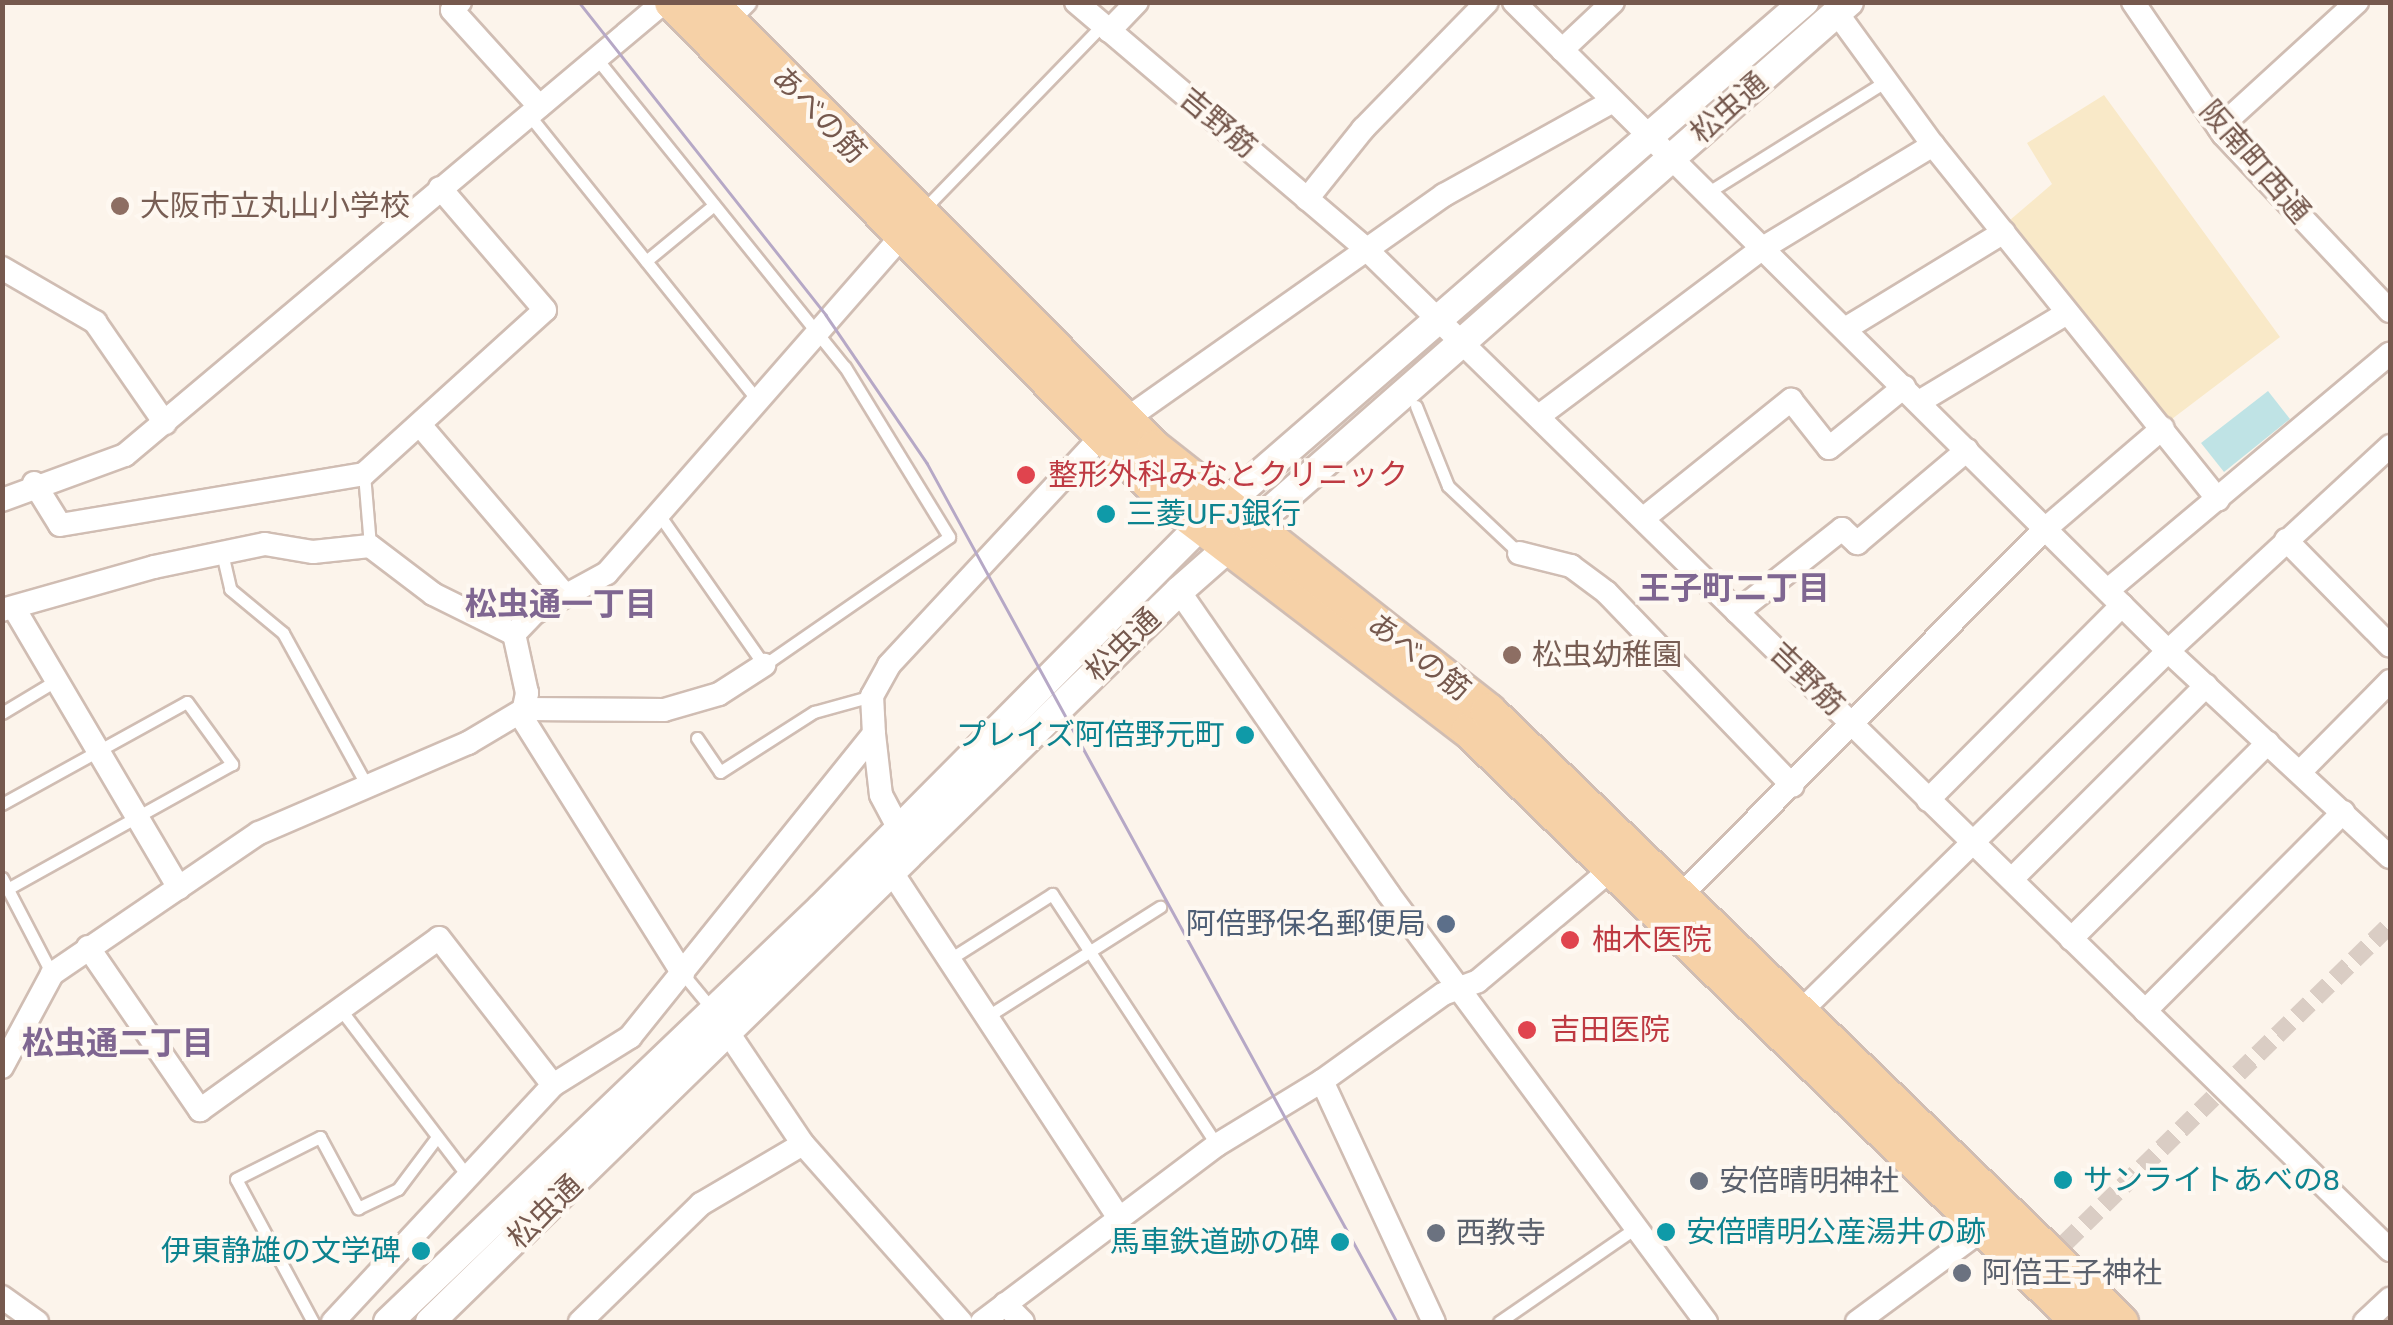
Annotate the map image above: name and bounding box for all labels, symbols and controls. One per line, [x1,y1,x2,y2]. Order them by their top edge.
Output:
street label: あべの筋 [764,59,874,171]
street label: 松虫通 [1683,65,1775,151]
street label: 吉野筋 [1172,80,1264,166]
street label: 阪南町西通 [2192,94,2318,230]
place label: 大阪市立丸山小学校 [140,188,410,224]
marker: 大阪市立丸山小学校 [109,195,131,217]
place label: 整形外科みなとクリニック [1048,457,1408,493]
marker: 整形外科みなとクリニック [1013,462,1039,488]
place label: 三菱UFJ銀行 [1126,496,1301,532]
marker: 三菱UFJ銀行 [1095,503,1117,525]
district label: 王子町二丁目 [1638,569,1830,607]
district label: 松虫通一丁目 [465,585,657,623]
street label: 松虫通 [1078,601,1168,689]
street label: あべの筋 [1361,606,1477,708]
street label: 吉野筋 [1762,635,1852,723]
place label: 松虫幼稚園 [1532,637,1682,673]
marker: 松虫幼稚園 [1501,644,1523,666]
place label: プレイズ阿倍野元町 [955,717,1225,753]
marker: プレイズ阿倍野元町 [1234,724,1256,746]
place label: 阿倍野保名郵便局 [1186,906,1426,942]
marker: 阿倍野保名郵便局 [1435,913,1457,935]
place label: 柚木医院 [1592,922,1712,958]
marker: 柚木医院 [1557,927,1583,953]
place label: 吉田医院 [1550,1012,1670,1048]
marker: 吉田医院 [1514,1017,1540,1043]
district label: 松虫通二丁目 [22,1024,214,1062]
place label: サンライトあべの8 [2083,1162,2340,1198]
place label: 安倍晴明神社 [1719,1163,1899,1199]
street label: 松虫通 [500,1168,590,1256]
marker: サンライトあべの8 [2052,1169,2074,1191]
marker: 安倍晴明神社 [1688,1170,1710,1192]
place label: 安倍晴明公産湯井の跡 [1686,1214,1986,1250]
place label: 西教寺 [1456,1215,1546,1251]
marker: 安倍晴明公産湯井の跡 [1655,1221,1677,1243]
marker: 西教寺 [1425,1222,1447,1244]
place label: 馬車鉄道跡の碑 [1110,1224,1320,1260]
marker: 馬車鉄道跡の碑 [1329,1231,1351,1253]
place label: 伊東静雄の文学碑 [161,1233,401,1269]
marker: 伊東静雄の文学碑 [410,1240,432,1262]
place label: 阿倍王子神社 [1982,1255,2162,1291]
marker: 阿倍王子神社 [1951,1262,1973,1284]

